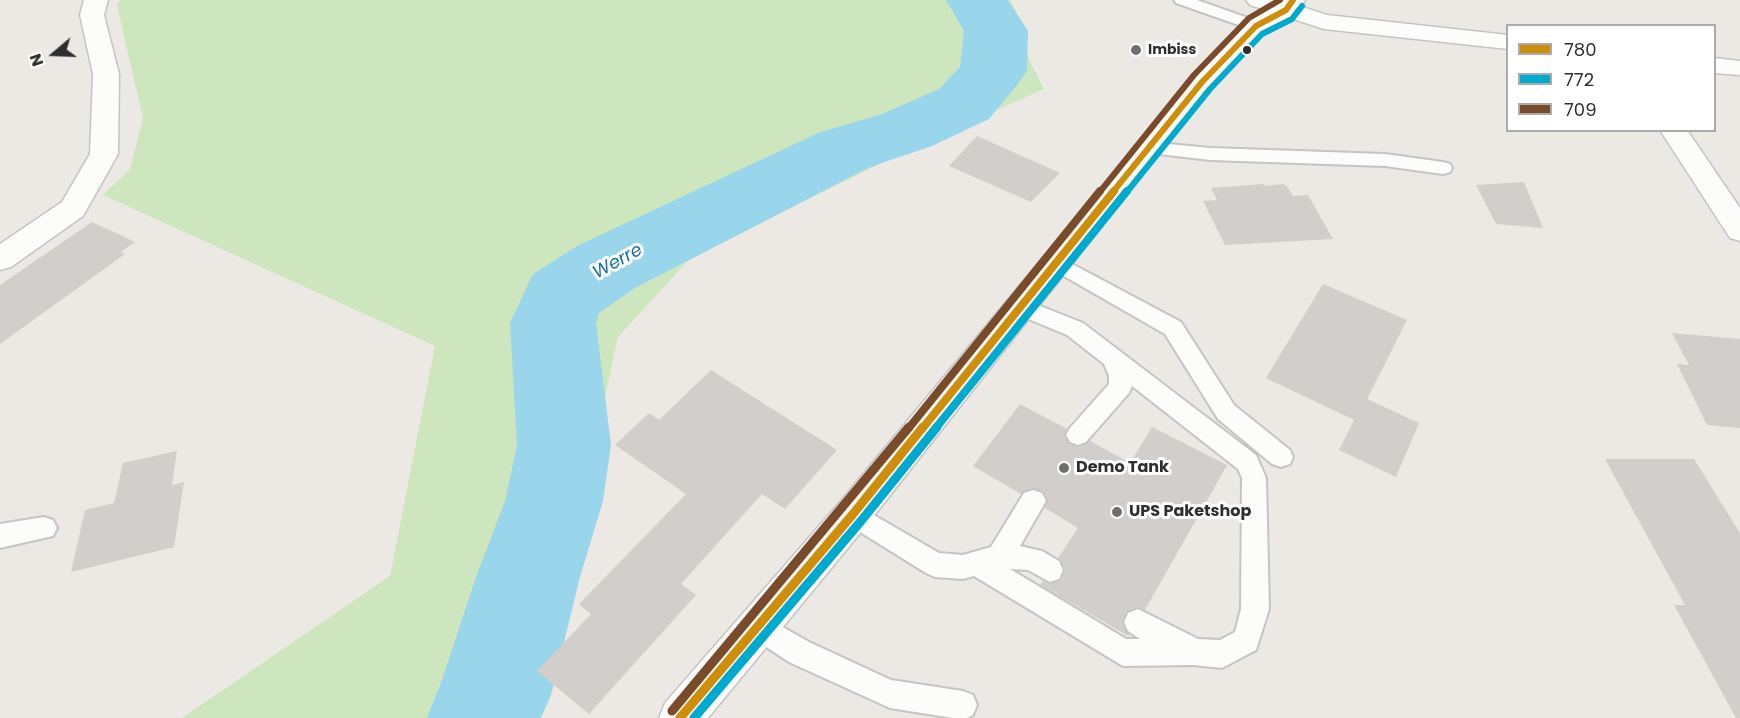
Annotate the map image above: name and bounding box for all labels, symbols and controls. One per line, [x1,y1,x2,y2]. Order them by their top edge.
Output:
north arrow [24,24,84,84]
legend [1506,24,1716,132]
text: 780 [1564,37,1597,62]
place label: Imbiss [1148,42,1196,58]
marker: Imbiss [1129,43,1143,57]
unlabelled marker [1241,44,1253,56]
text: N [24,51,49,69]
text: 772 [1564,67,1594,92]
text: 709 [1564,97,1596,122]
water label: Werre [589,240,647,284]
place label: Demo Tank [1076,458,1169,478]
marker: Demo Tank [1057,461,1071,475]
place label: UPS Paketshop [1129,502,1251,522]
marker: UPS Paketshop [1110,505,1124,519]

